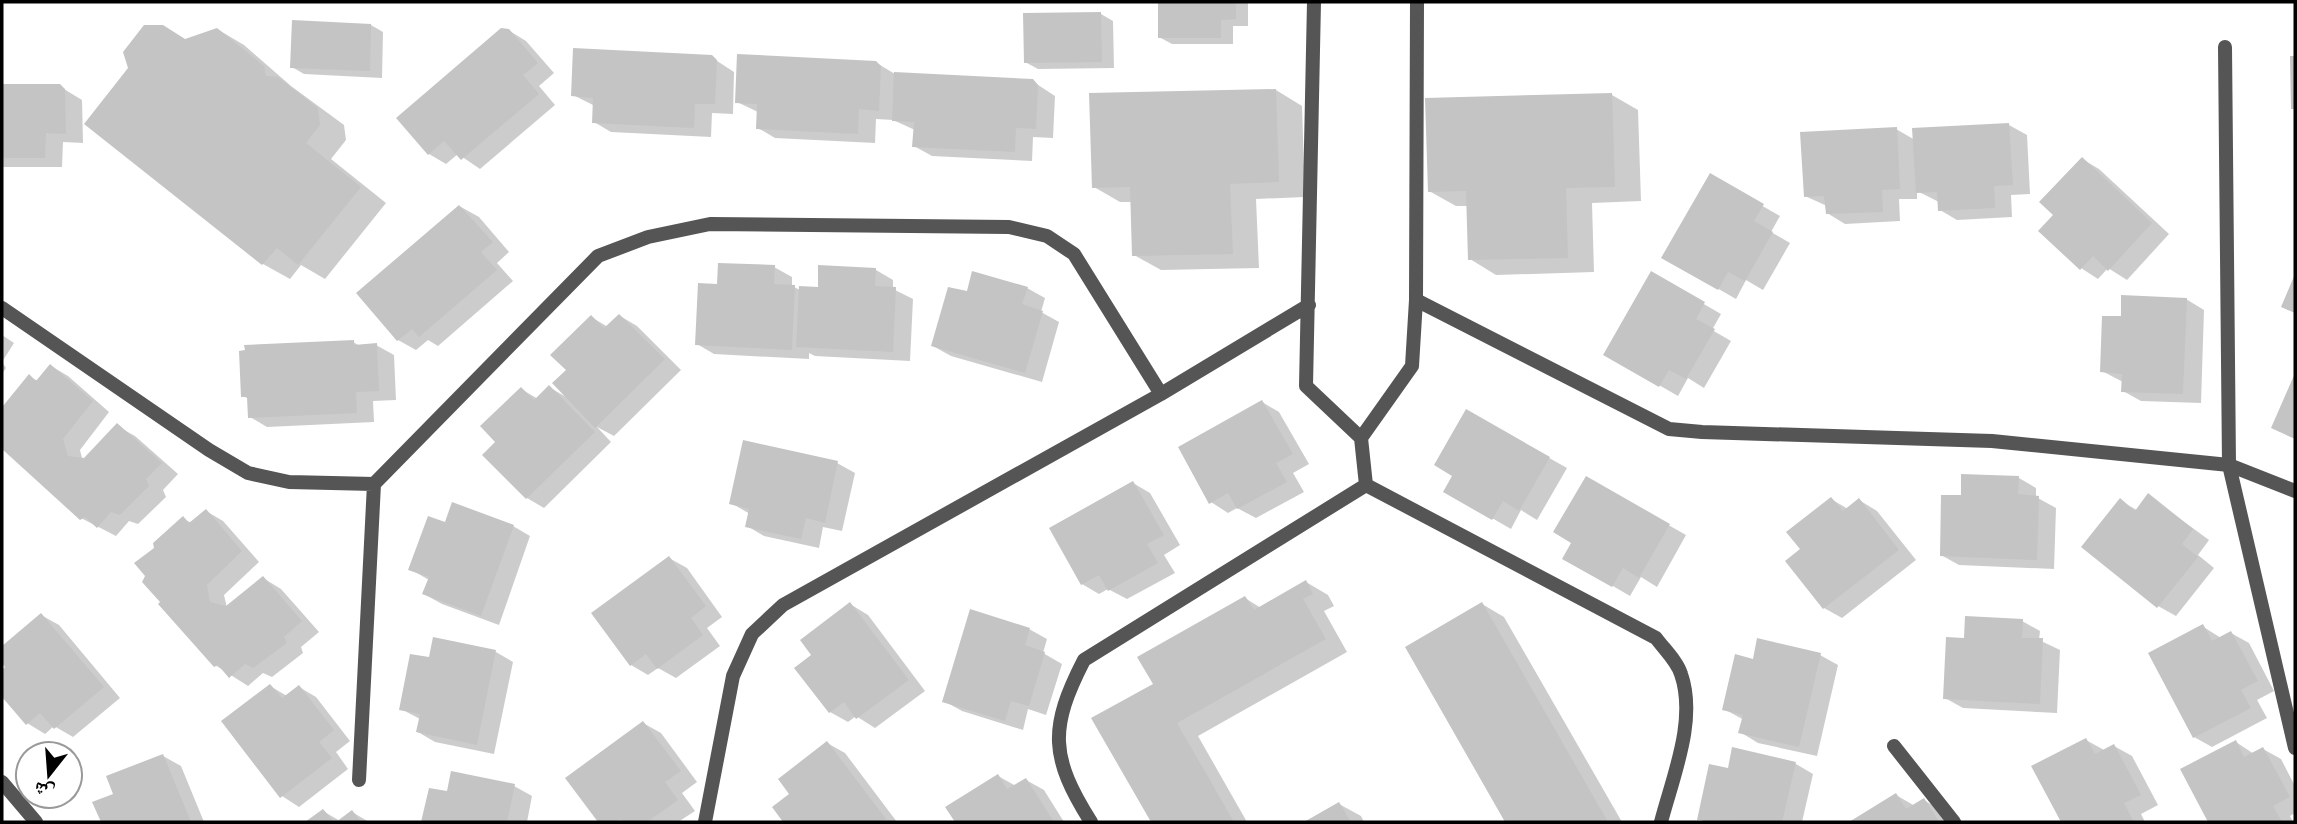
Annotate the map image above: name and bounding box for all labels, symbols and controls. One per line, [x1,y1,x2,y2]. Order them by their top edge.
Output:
north arrow [14,740,84,810]
text: ش [31,777,57,806]

